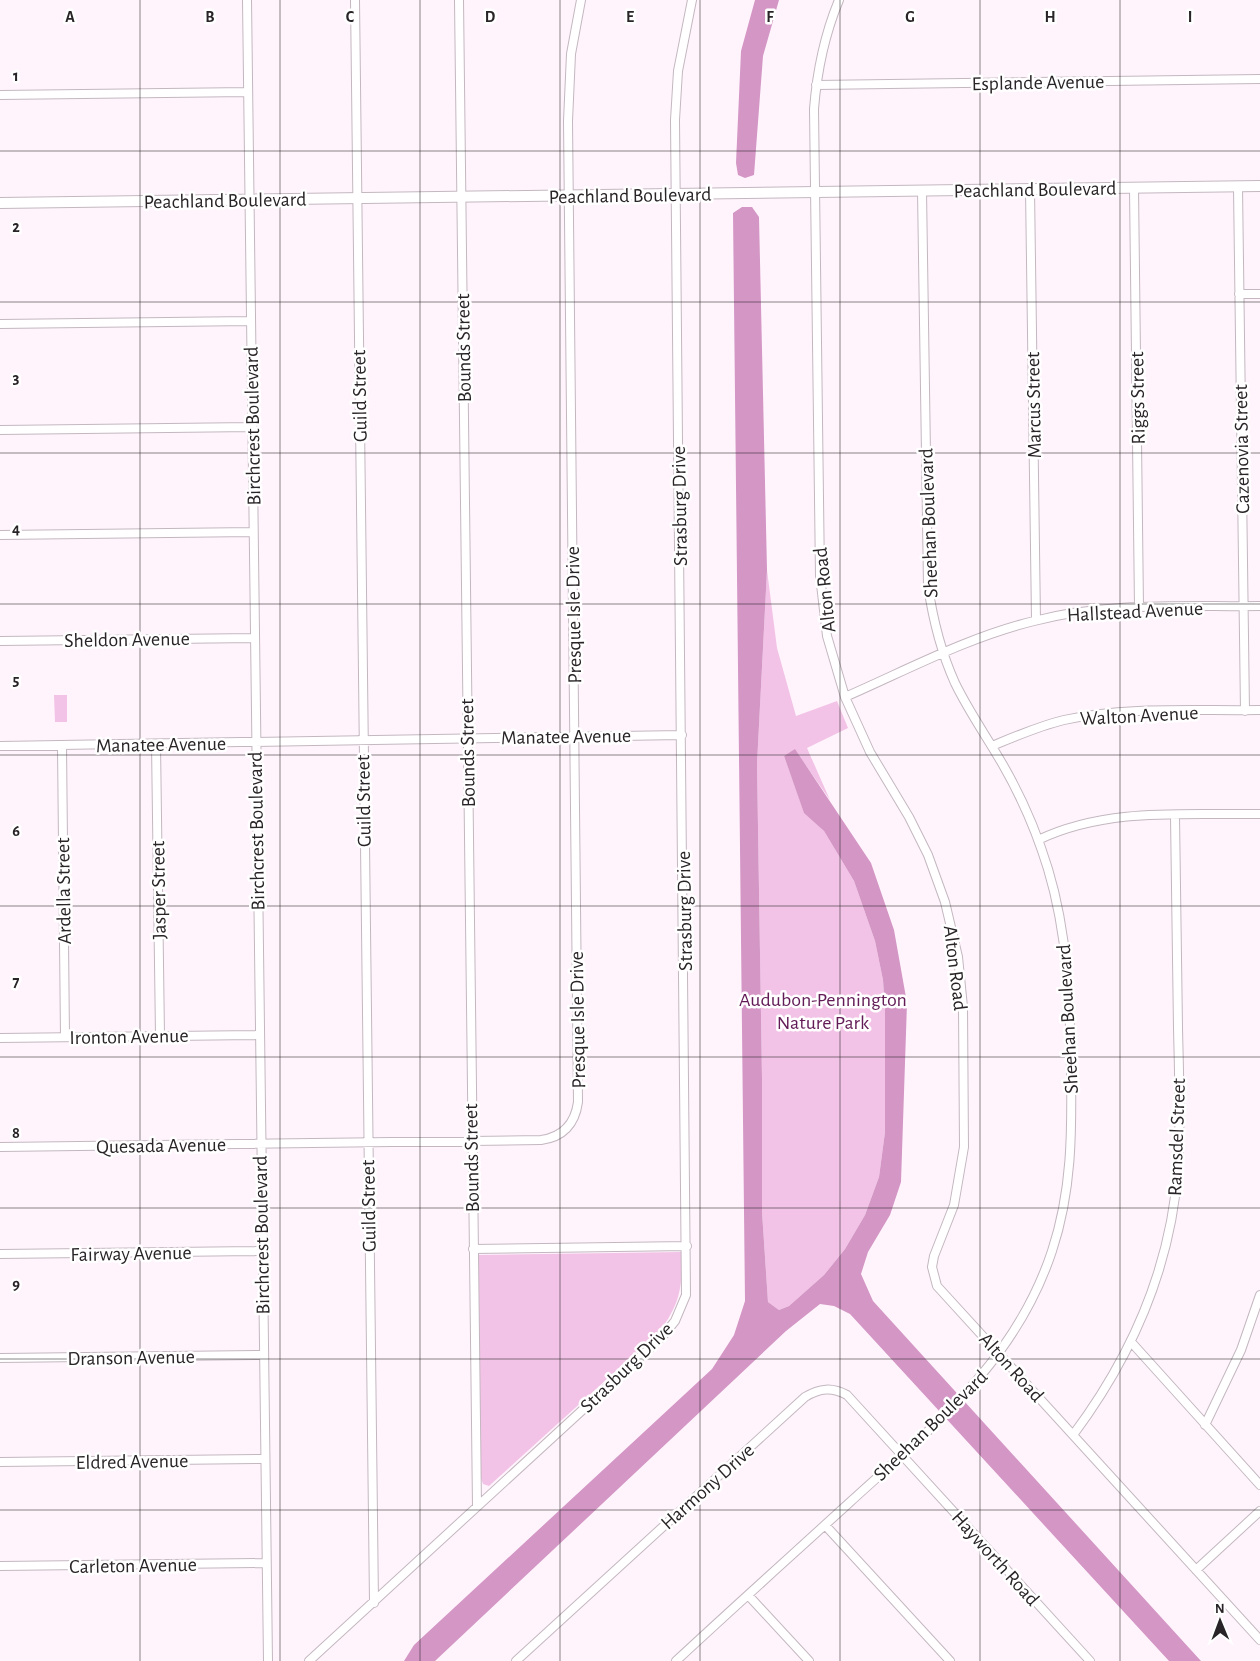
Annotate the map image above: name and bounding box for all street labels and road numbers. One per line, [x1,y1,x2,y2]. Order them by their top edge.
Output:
street label: Esplande Avenue [972,72,1105,94]
street label: Peachland Boulevard [953,179,1117,201]
street label: Peachland Boulevard [548,185,712,207]
street label: Peachland Boulevard [143,190,307,212]
street label: Bounds Street [453,293,475,403]
street label: Birchcrest Boulevard [242,346,264,506]
street label: Guild Street [349,349,371,442]
street label: Marcus Street [1023,351,1045,459]
street label: Riggs Street [1127,351,1149,445]
street label: Cazenovia Street [1231,383,1253,514]
street label: Strasburg Drive [669,446,691,566]
street label: Sheehan Boulevard [916,448,942,598]
street label: Presque Isle Drive [563,546,585,684]
street label: Alton Road [811,546,839,634]
street label: Hallstead Avenue [1066,598,1204,626]
street label: Sheldon Avenue [64,629,190,651]
street label: Bounds Street [457,698,479,808]
street label: Walton Avenue [1079,703,1199,729]
street label: Manatee Avenue [501,726,631,748]
street label: Manatee Avenue [96,734,226,756]
street label: Birchcrest Boulevard [246,751,268,911]
street label: Guild Street [353,754,375,847]
street label: Ardella Street [53,837,75,945]
street label: Jasper Street [148,840,170,939]
street label: Strasburg Drive [674,851,696,971]
street label: Alton Road [940,924,970,1012]
street label: Sheehan Boulevard [1054,944,1082,1094]
street label: Presque Isle Drive [567,951,589,1089]
street label: Ironton Avenue [69,1026,189,1048]
street label: Ramsdel Street [1165,1077,1189,1196]
street label: Bounds Street [461,1103,483,1213]
street label: Quesada Avenue [96,1135,226,1157]
street label: Birchcrest Boulevard [251,1155,273,1315]
street label: Guild Street [358,1159,380,1252]
street label: Fairway Avenue [70,1243,192,1265]
street label: Strasburg Drive [577,1319,677,1417]
street label: Alton Road [975,1329,1047,1406]
street label: Dranson Avenue [67,1347,195,1369]
street label: Sheehan Boulevard [870,1366,992,1485]
street label: Harmony Drive [657,1440,758,1534]
street label: Eldred Avenue [76,1451,188,1473]
street label: Hayworth Road [948,1507,1043,1610]
street label: Carleton Avenue [69,1555,197,1577]

